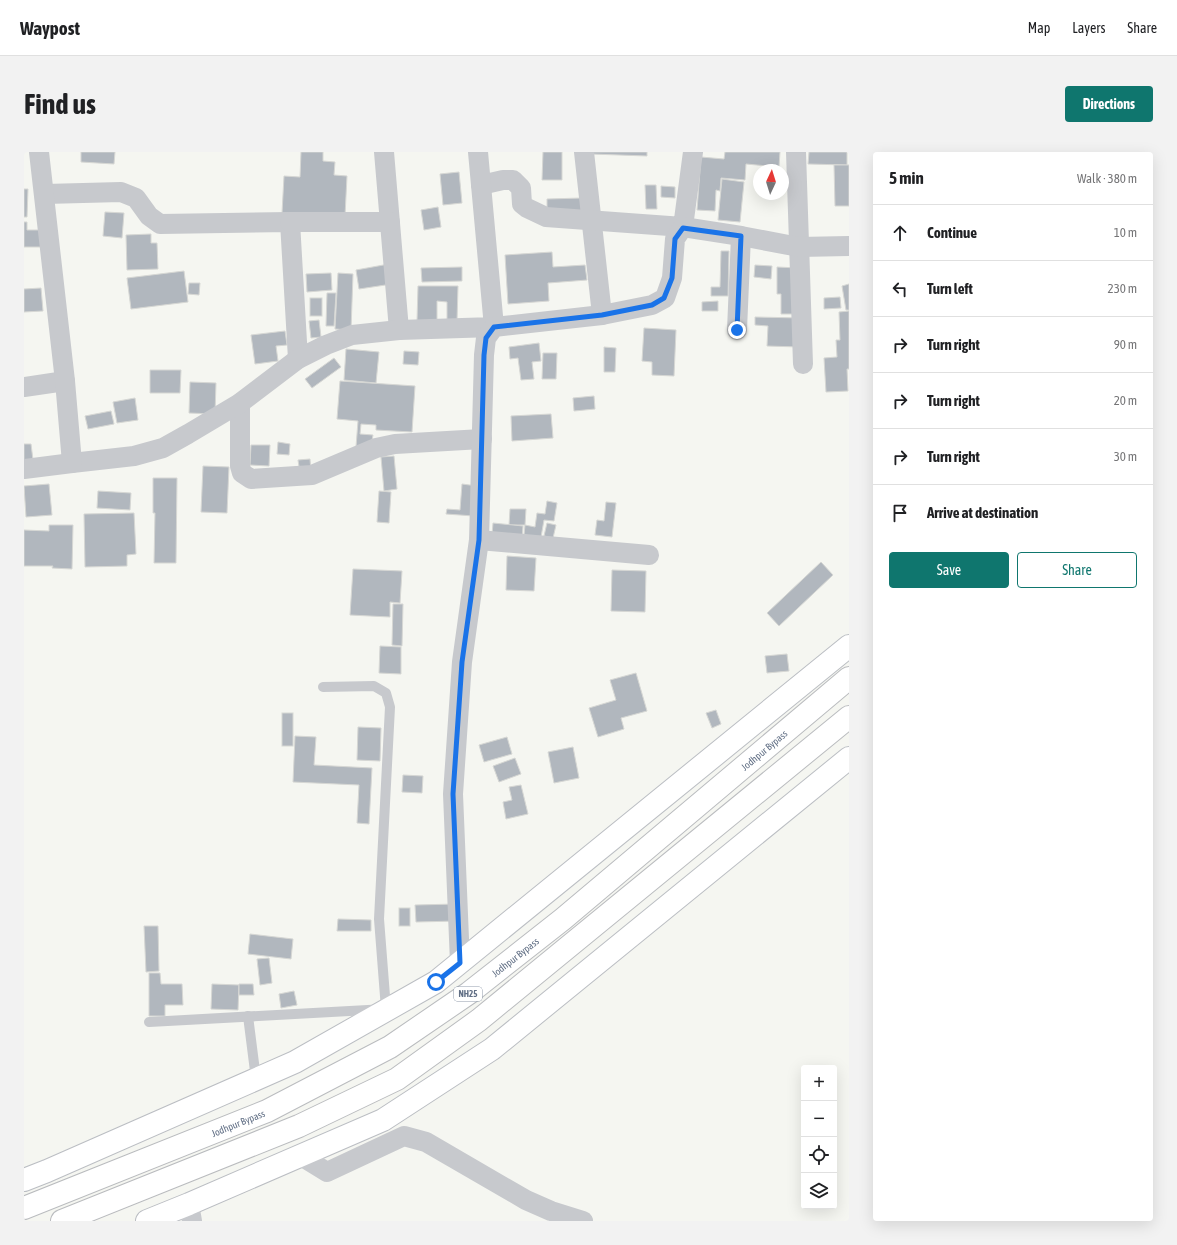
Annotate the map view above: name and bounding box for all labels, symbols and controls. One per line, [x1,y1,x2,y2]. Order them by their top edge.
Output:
text: Waypost [20,17,80,39]
text: Map [1028,20,1050,36]
text: Layers [1072,20,1105,36]
text: Share [1127,20,1157,36]
button: Directions [1065,86,1153,122]
text: Find us [24,88,96,120]
north arrow [753,164,789,200]
text: 5 min [889,168,924,188]
text: Walk · 380 m [1077,171,1137,186]
icon: ahead [889,222,911,244]
text: Continue [927,224,977,241]
text: 10 m [1114,225,1137,240]
icon: left [889,278,911,300]
text: Turn left [927,280,973,297]
text: 230 m [1108,281,1137,296]
route end [728,321,746,339]
icon: right [889,334,911,356]
text: Turn right [927,336,980,353]
text: 90 m [1114,337,1137,352]
icon: right [889,390,911,412]
text: Turn right [927,392,980,409]
text: 20 m [1114,393,1137,408]
icon: right [889,446,911,468]
text: Turn right [927,448,980,465]
text: 30 m [1114,449,1137,464]
icon: arrive [889,502,911,524]
text: Arrive at destination [927,504,1038,521]
button: Save [889,552,1009,588]
button: Share [1017,552,1137,588]
street label: Jodhpur Bypass [739,728,790,773]
street label: Jodhpur Bypass [490,935,541,979]
route start [427,973,445,991]
road number: NH25 [454,987,482,1001]
map controls [801,1065,837,1209]
button: + [801,1065,837,1101]
button: − [801,1101,837,1137]
street label: Jodhpur Bypass [210,1108,267,1139]
button: locate [801,1137,837,1173]
button: layers [801,1173,837,1209]

